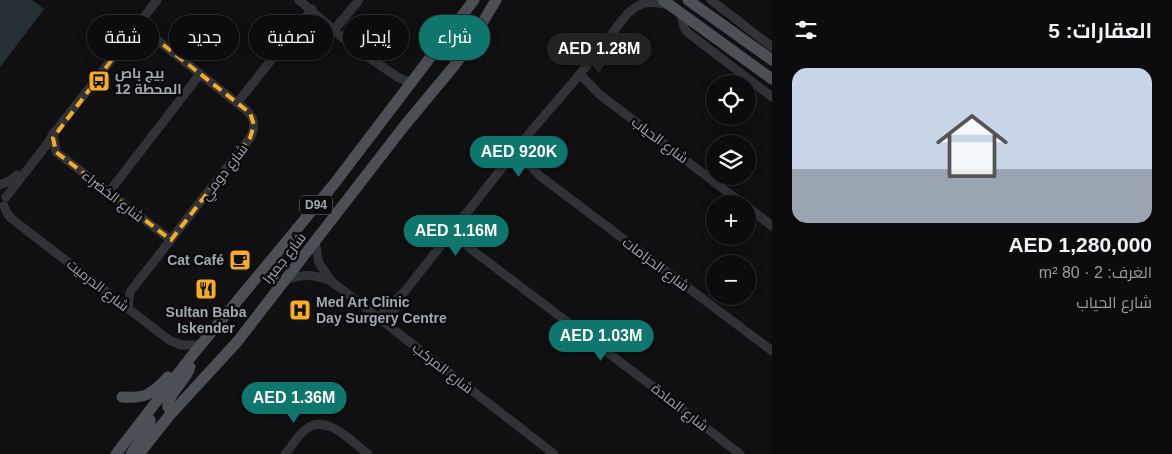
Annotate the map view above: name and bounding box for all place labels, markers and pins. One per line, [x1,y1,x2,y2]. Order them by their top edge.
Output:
pin: AED 1.28M [542,32,656,75]
place label: بيج باص المحطة 12 [115,65,182,97]
bus stop icon: بيج باص المحطة 12 [87,69,111,93]
pin: AED 920K [467,136,571,178]
pin: AED 1.16M [399,214,513,257]
cafe icon: Cat Café [228,248,252,272]
place label: Cat Café [167,252,224,268]
restaurant icon: Sultan Baba Iskender [194,277,218,301]
place label: Med Art Clinic Day Surgery Centre [316,294,447,326]
hospital icon: Med Art Clinic Day Surgery Centre [288,298,312,322]
place label: Sultan Baba Iskender [166,304,247,336]
pin: AED 1.03M [544,320,658,362]
pin: AED 1.36M [237,382,351,424]

